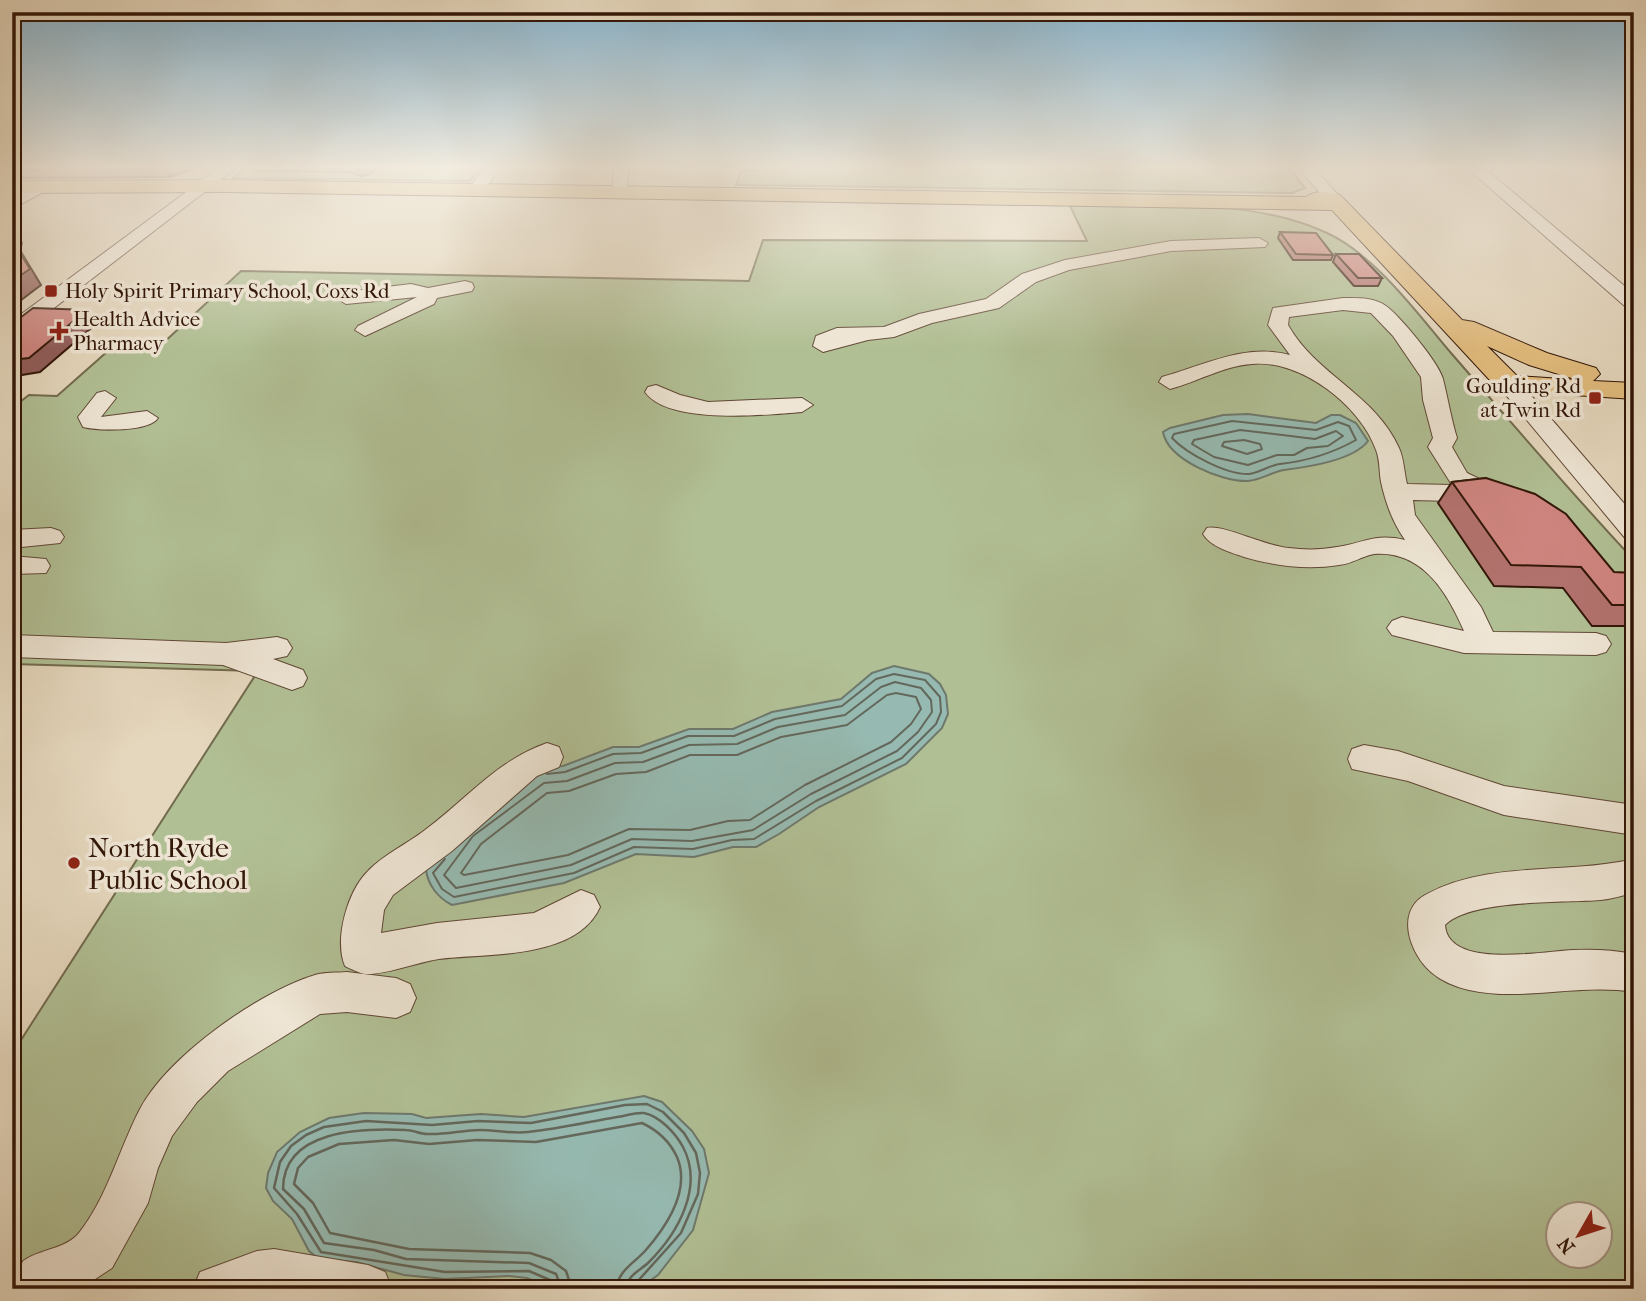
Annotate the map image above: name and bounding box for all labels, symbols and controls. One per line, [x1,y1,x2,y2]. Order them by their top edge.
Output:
place label: Holy Spirit Primary School, Coxs Rd [65,279,390,303]
marker: Holy Spirit Primary School, Coxs Rd [43,283,59,299]
place label: Health Advice Pharmacy [73,307,200,355]
marker: Health Advice Pharmacy [51,323,67,339]
place label: Goulding Rd at Twin Rd [1466,374,1582,422]
marker: Goulding Rd at Twin Rd [1587,390,1603,406]
place label: North Ryde Public School [88,831,248,896]
marker: North Ryde Public School [66,855,82,871]
north arrow [1544,1200,1614,1270]
text: N [1553,1232,1580,1258]

